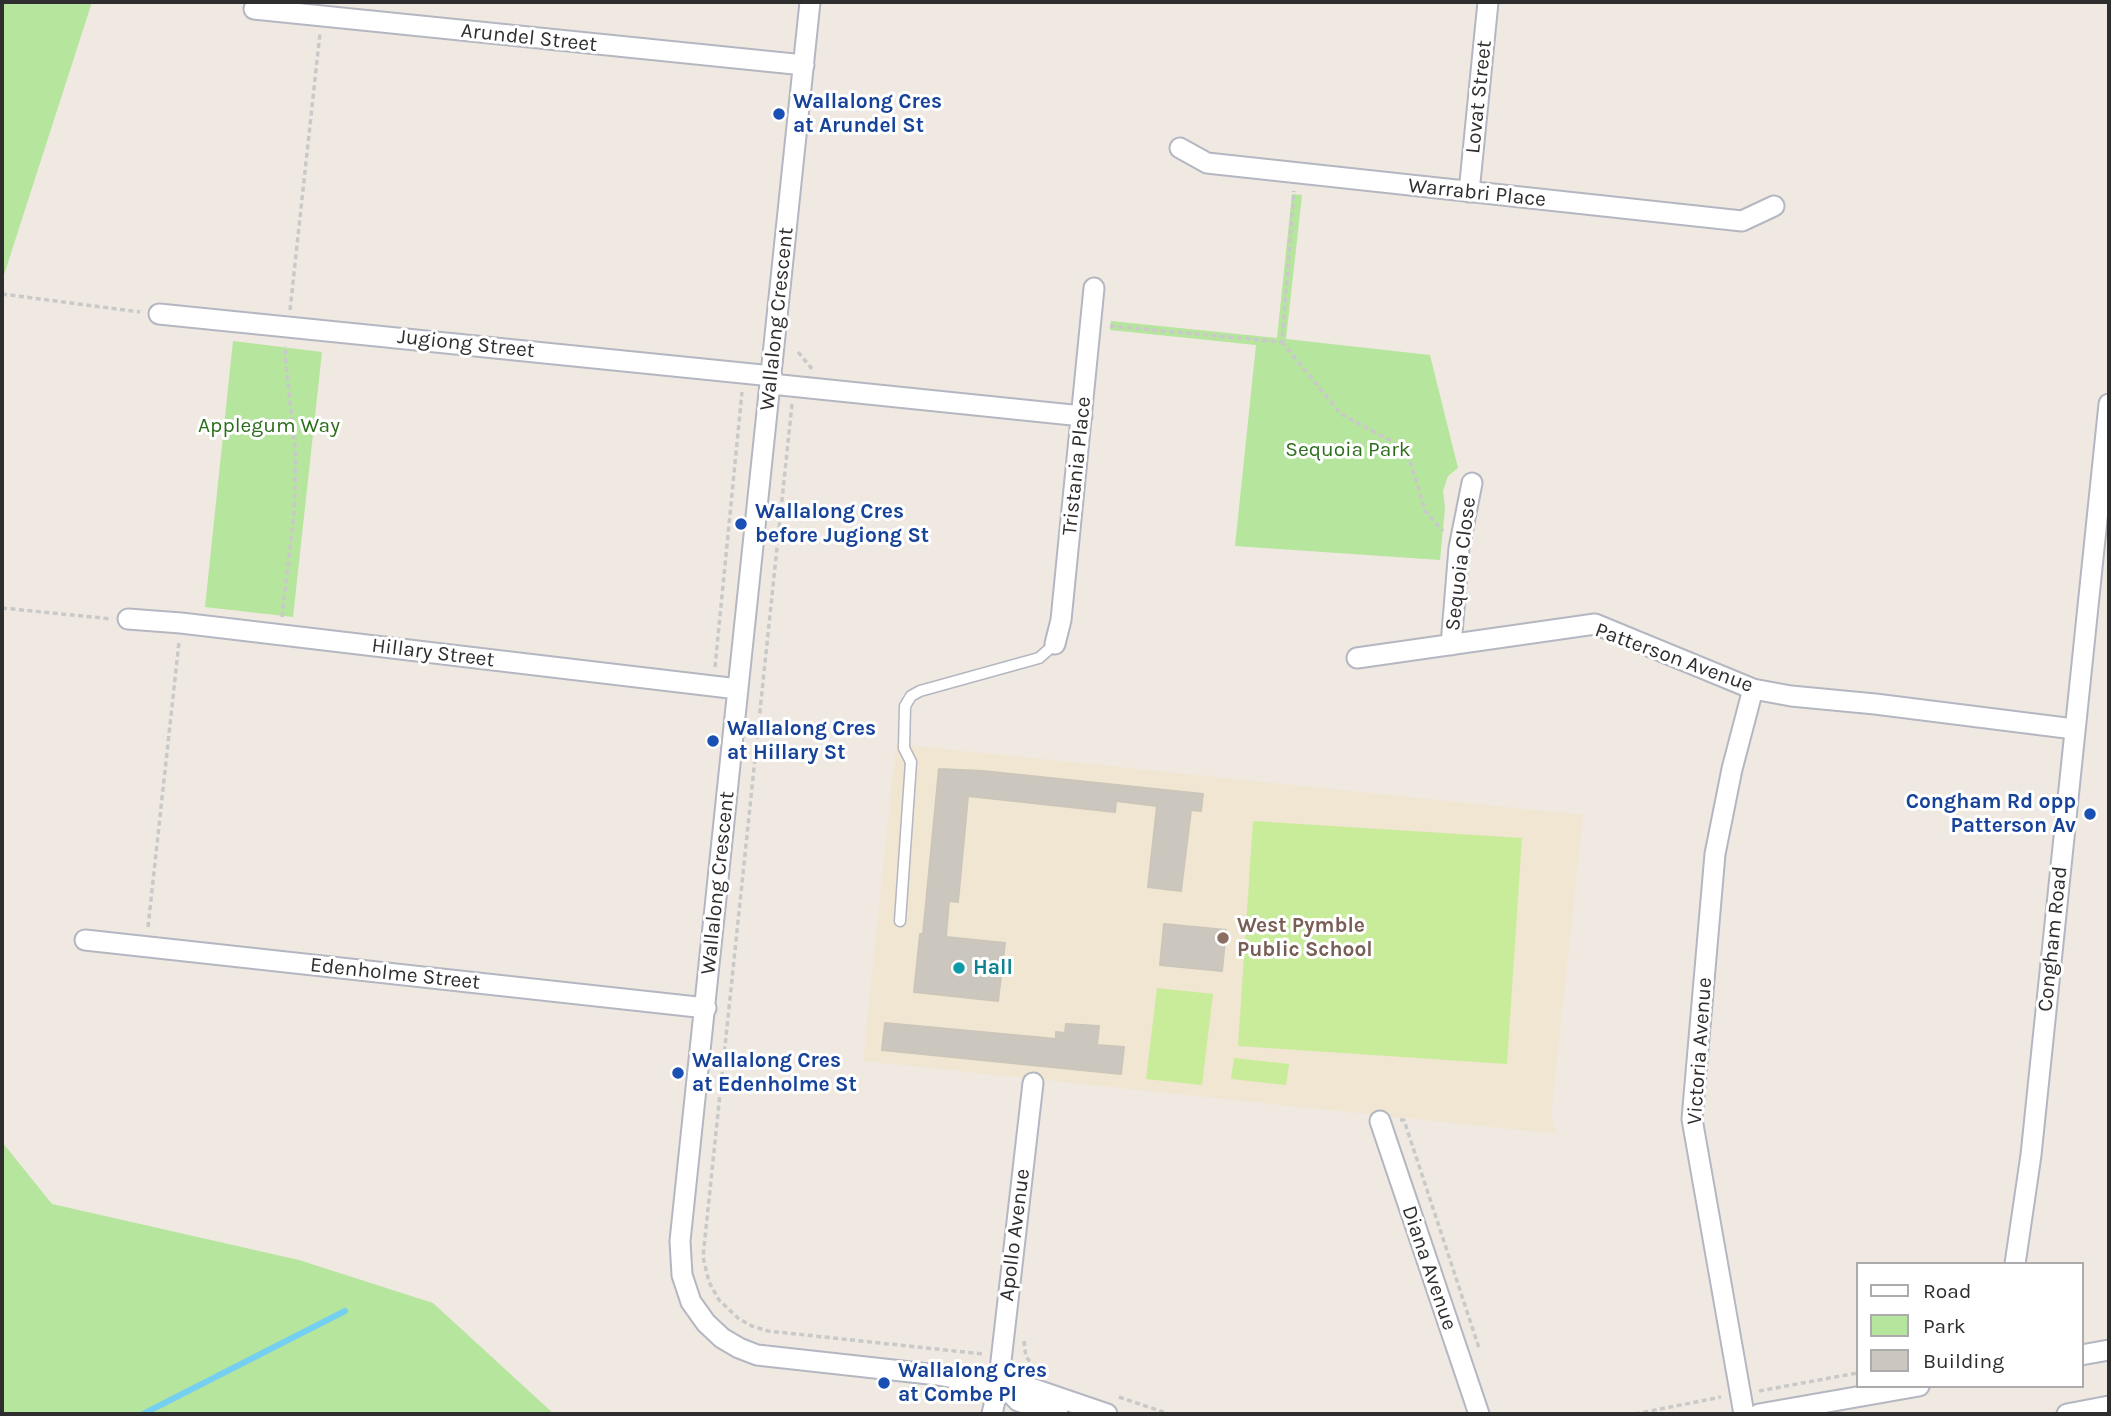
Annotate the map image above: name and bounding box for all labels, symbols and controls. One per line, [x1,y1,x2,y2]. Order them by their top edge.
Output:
street label: Arundel Street [460,18,598,58]
street label: Lovat Street [1461,39,1497,155]
place label: Wallalong Cres at Arundel St [793,89,942,139]
marker: Wallalong Cres at Arundel St [771,106,787,122]
street label: Warrabri Place [1407,173,1547,213]
street label: Wallalong Crescent [755,226,799,412]
street label: Jugiong Street [396,324,536,364]
street label: Tristania Place [1057,395,1097,537]
park label: Applegum Way [198,413,340,439]
park label: Sequoia Park [1285,437,1411,463]
street label: Sequoia Close [1440,496,1482,632]
place label: Wallalong Cres before Jugiong St [755,499,929,549]
marker: Wallalong Cres before Jugiong St [733,516,749,532]
street label: Patterson Avenue [1591,618,1757,698]
street label: Hillary Street [370,633,496,673]
place label: Wallalong Cres at Hillary St [727,716,876,766]
marker: Wallalong Cres at Hillary St [705,733,721,749]
place label: Congham Rd opp Patterson Av [1906,789,2076,839]
street label: Wallalong Crescent [696,790,740,976]
marker: Congham Rd opp Patterson Av [2082,806,2098,822]
street label: Congham Road [2033,865,2073,1013]
place label: West Pymble Public School [1237,913,1373,963]
marker: West Pymble Public School [1215,930,1231,946]
street label: Edenholme Street [309,953,481,995]
place label: Hall [973,955,1013,981]
marker: Hall [951,960,967,976]
street label: Victoria Avenue [1682,976,1718,1126]
place label: Wallalong Cres at Edenholme St [692,1048,857,1098]
marker: Wallalong Cres at Edenholme St [670,1065,686,1081]
street label: Apollo Avenue [994,1167,1036,1303]
street label: Diana Avenue [1396,1202,1462,1334]
legend [1856,1262,2083,1388]
text: Road [1923,1279,1971,1303]
text: Park [1923,1314,1966,1338]
text: Building [1923,1349,2004,1373]
place label: Wallalong Cres at Combe Pl [898,1358,1047,1408]
marker: Wallalong Cres at Combe Pl [876,1375,892,1391]

